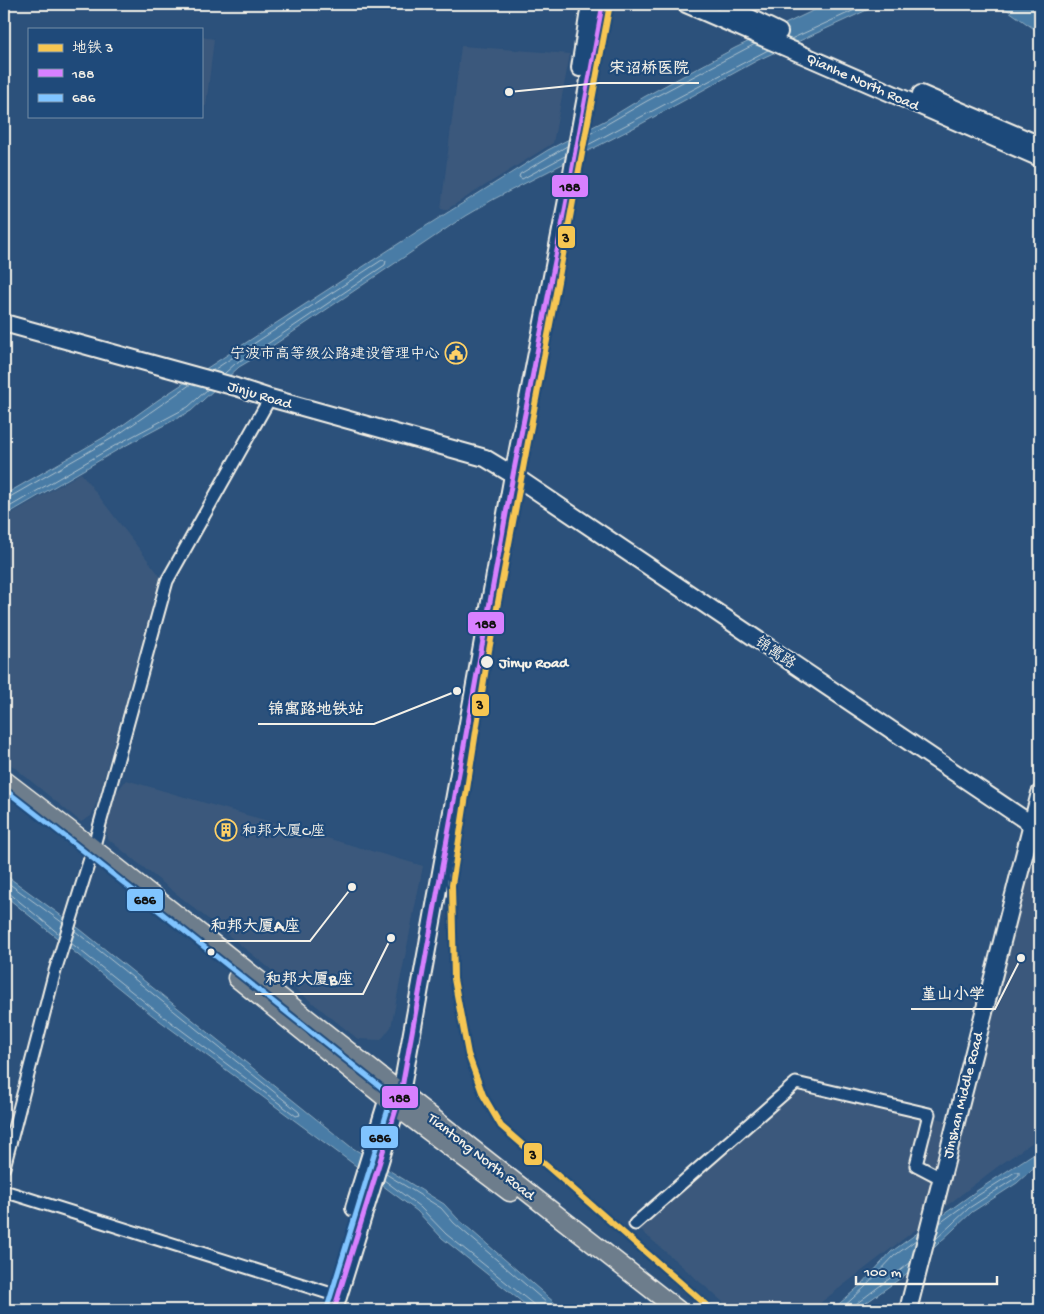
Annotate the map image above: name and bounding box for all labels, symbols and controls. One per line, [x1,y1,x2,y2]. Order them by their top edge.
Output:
legend [28,28,202,118]
text: 地铁 3 [72,40,114,58]
street label: Qianhe North Road [803,50,922,116]
callout: 宋诏桥医院 [599,52,699,83]
text: 宋诏桥医院 [609,59,689,80]
text: 188 [71,66,95,84]
text: 686 [72,90,96,108]
line badge: 188 [551,174,589,198]
text: 188 [559,180,581,197]
line badge: 3 [557,225,576,249]
text: 3 [561,231,570,248]
public building icon: 宁波市高等级公路建设管理中心 [444,341,468,365]
place label: 宁波市高等级公路建设管理中心 [230,346,440,364]
street label: Jinju Road [225,378,295,415]
line badge: 188 [467,611,505,635]
text: 188 [475,617,497,634]
street label: 锦寓路 [751,634,799,674]
marker: Jinyu Road [479,654,495,670]
place label: Jinyu Road [498,655,570,673]
callout: 锦寓路地铁站 [258,693,374,724]
line badge: 3 [471,693,490,717]
text: 3 [475,698,484,715]
text: 锦寓路地铁站 [268,700,364,721]
building icon: 和邦大厦C座 [214,818,238,842]
place label: 和邦大厦C座 [242,823,325,841]
line badge: 686 [126,888,164,912]
text: 686 [134,893,157,910]
callout: 和邦大厦A座 [200,910,310,941]
text: 和邦大厦A座 [210,917,300,938]
unlabelled marker [206,947,216,957]
callout: 和邦大厦B座 [255,963,363,994]
text: 和邦大厦B座 [265,970,353,991]
callout: 堇山小学 [911,978,995,1009]
text: 堇山小学 [921,985,985,1006]
street label: Jinshan Middle Road [940,1029,989,1160]
line badge: 188 [381,1085,419,1109]
text: 188 [389,1091,411,1108]
street label: Tiantong North Road [423,1110,539,1206]
line badge: 686 [360,1125,399,1149]
text: 686 [369,1131,392,1148]
line badge: 3 [523,1142,543,1166]
text: 3 [528,1148,537,1165]
scale bar [856,1254,998,1286]
text: 100 m [863,1264,902,1282]

